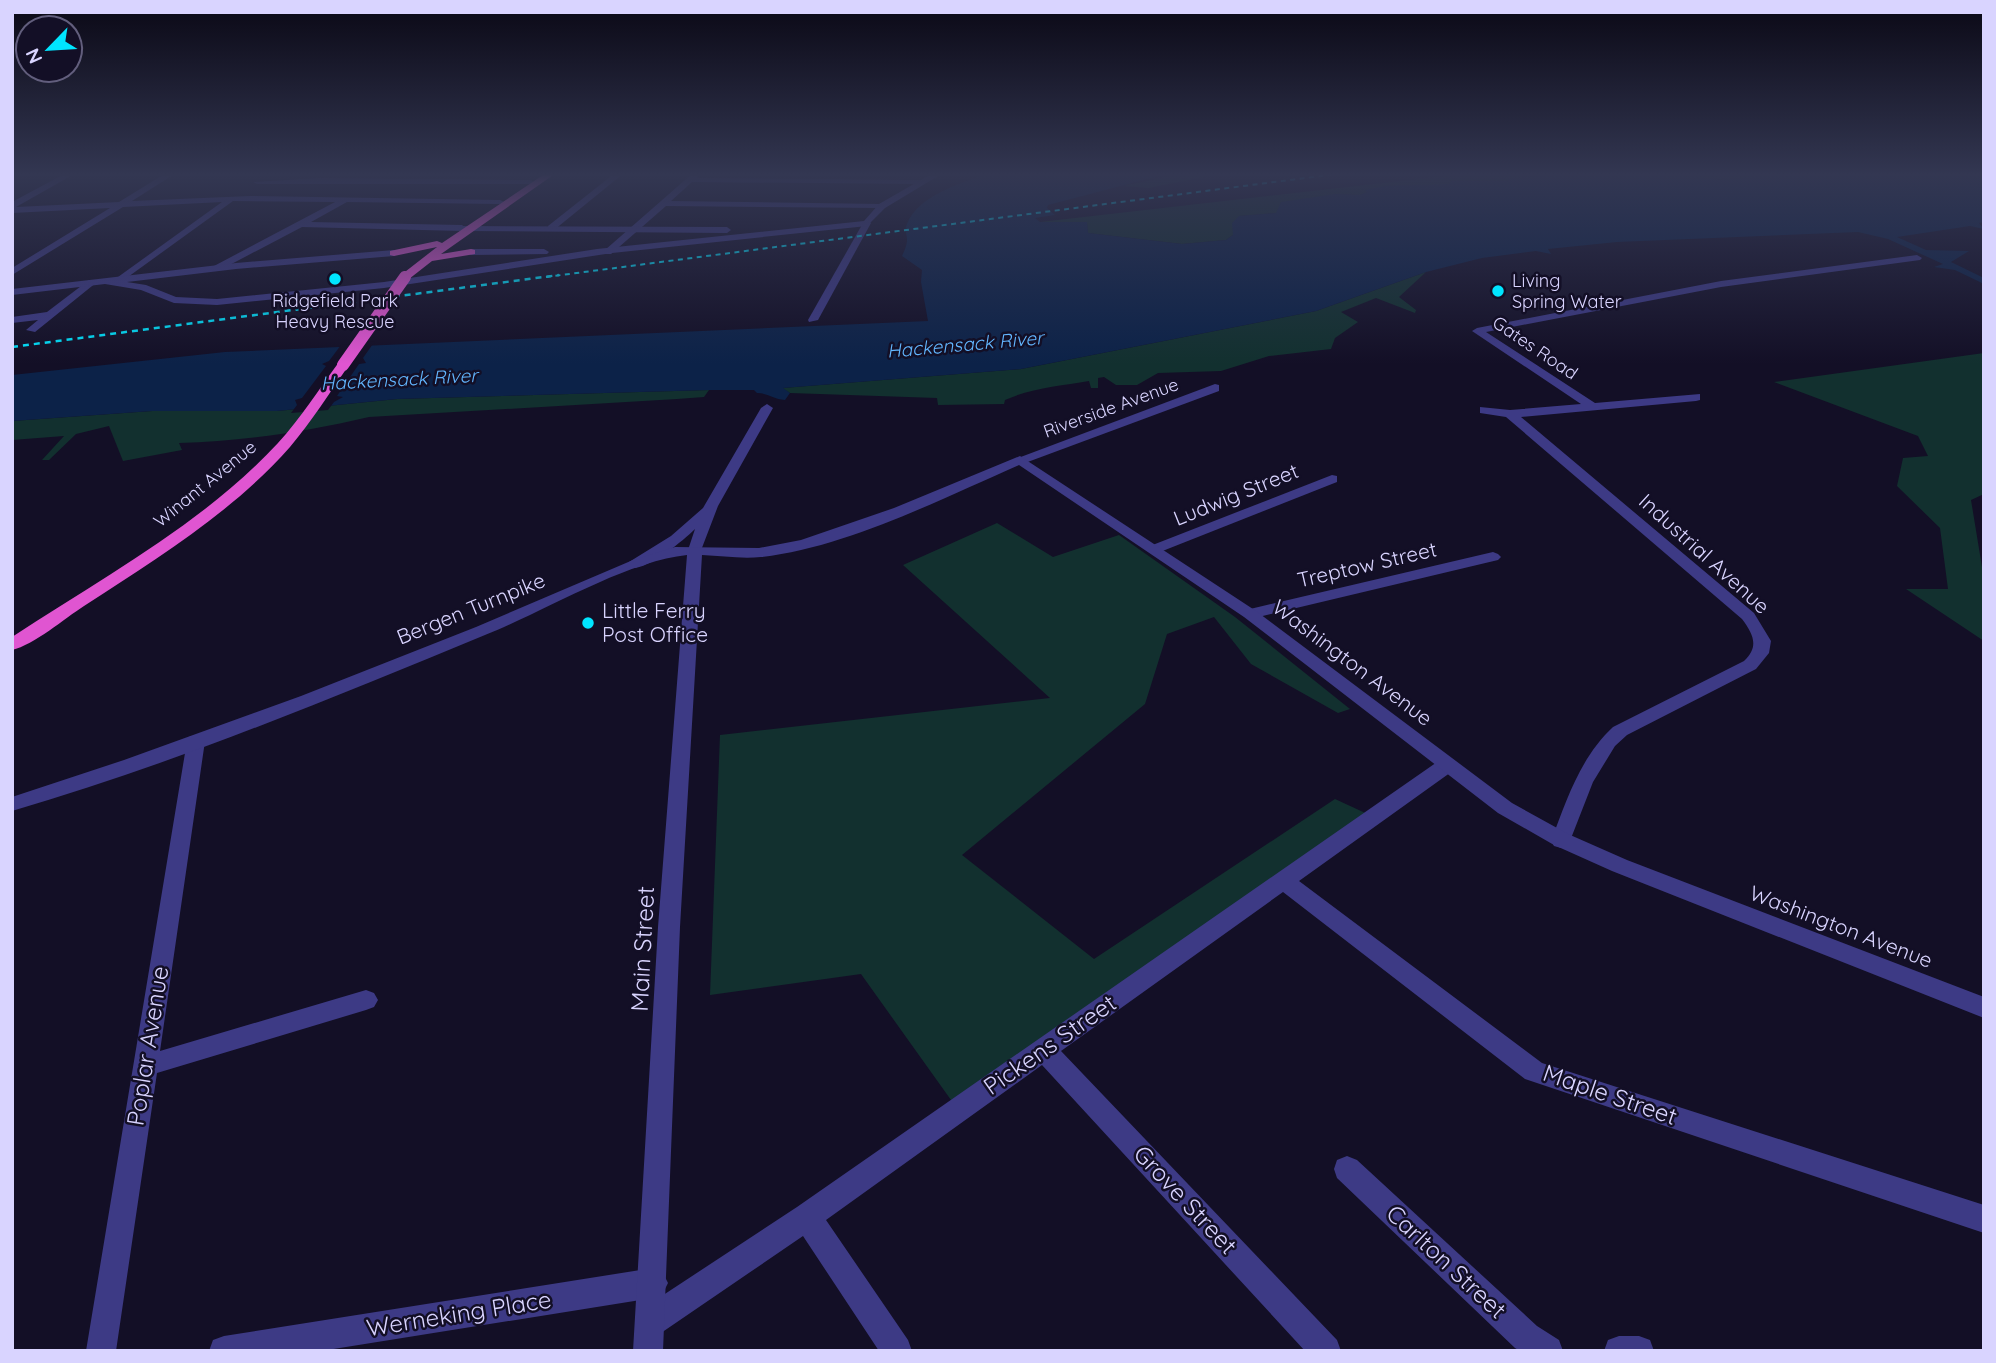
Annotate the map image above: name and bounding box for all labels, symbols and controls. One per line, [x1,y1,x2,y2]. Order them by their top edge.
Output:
north arrow [14,14,84,84]
text: N [20,45,47,68]
place label: Living Spring Water [1512,269,1622,313]
marker: Ridgefield Park Heavy Rescue [327,271,343,287]
marker: Living Spring Water [1490,283,1506,299]
place label: Ridgefield Park Heavy Rescue [272,289,398,333]
street label: Gates Road [1488,311,1582,384]
water label: Hackensack River [886,325,1047,363]
water label: Hackensack River [320,363,481,395]
street label: Riverside Avenue [1040,372,1182,443]
street label: Winant Avenue [149,435,261,532]
street label: Ludwig Street [1169,457,1302,531]
street label: Industrial Avenue [1634,488,1775,619]
street label: Treptow Street [1295,535,1439,593]
street label: Bergen Turnpike [393,566,549,650]
street label: Washington Avenue [1267,594,1438,731]
place label: Little Ferry Post Office [602,597,708,647]
marker: Little Ferry Post Office [580,615,596,631]
street label: Washington Avenue [1746,879,1936,973]
street label: Main Street [624,885,660,1012]
street label: Poplar Avenue [120,964,174,1128]
street label: Pickens Street [977,987,1122,1101]
street label: Maple Street [1539,1057,1681,1131]
street label: Grove Street [1128,1139,1244,1260]
street label: Carlton Street [1380,1198,1513,1325]
street label: Werneking Place [364,1284,553,1342]

